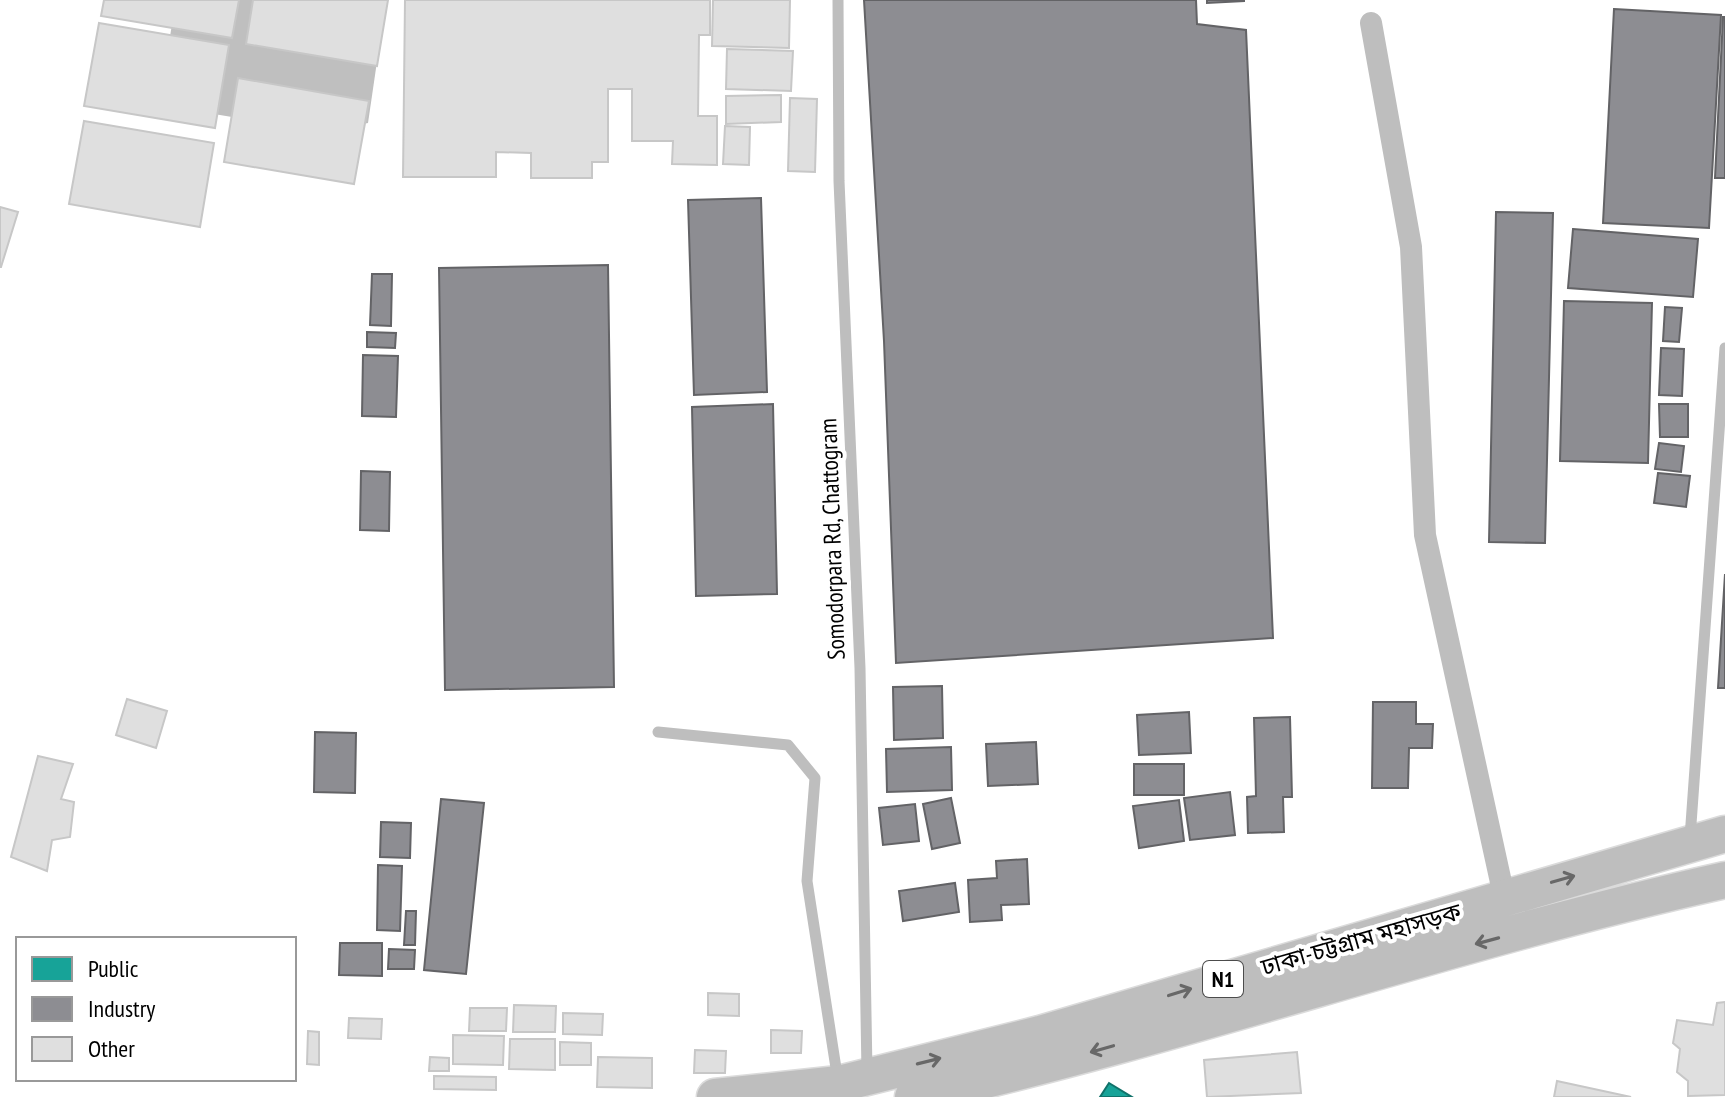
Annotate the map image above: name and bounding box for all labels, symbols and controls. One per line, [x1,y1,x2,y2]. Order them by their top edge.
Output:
street label: Somodorpara Rd, Chattogram [812,418,852,660]
one-way arrow [1550,871,1576,886]
street label: ঢাকা-চট্টগ্রাম মহাসড়ক [1256,895,1465,983]
one-way arrow [1474,935,1500,950]
legend [16,937,296,1081]
text: Public [88,953,139,984]
road number: N1 [1203,961,1243,997]
one-way arrow [1166,984,1192,999]
text: Industry [88,993,155,1024]
text: Other [88,1033,135,1064]
one-way arrow [1089,1042,1115,1057]
one-way arrow [916,1053,942,1068]

